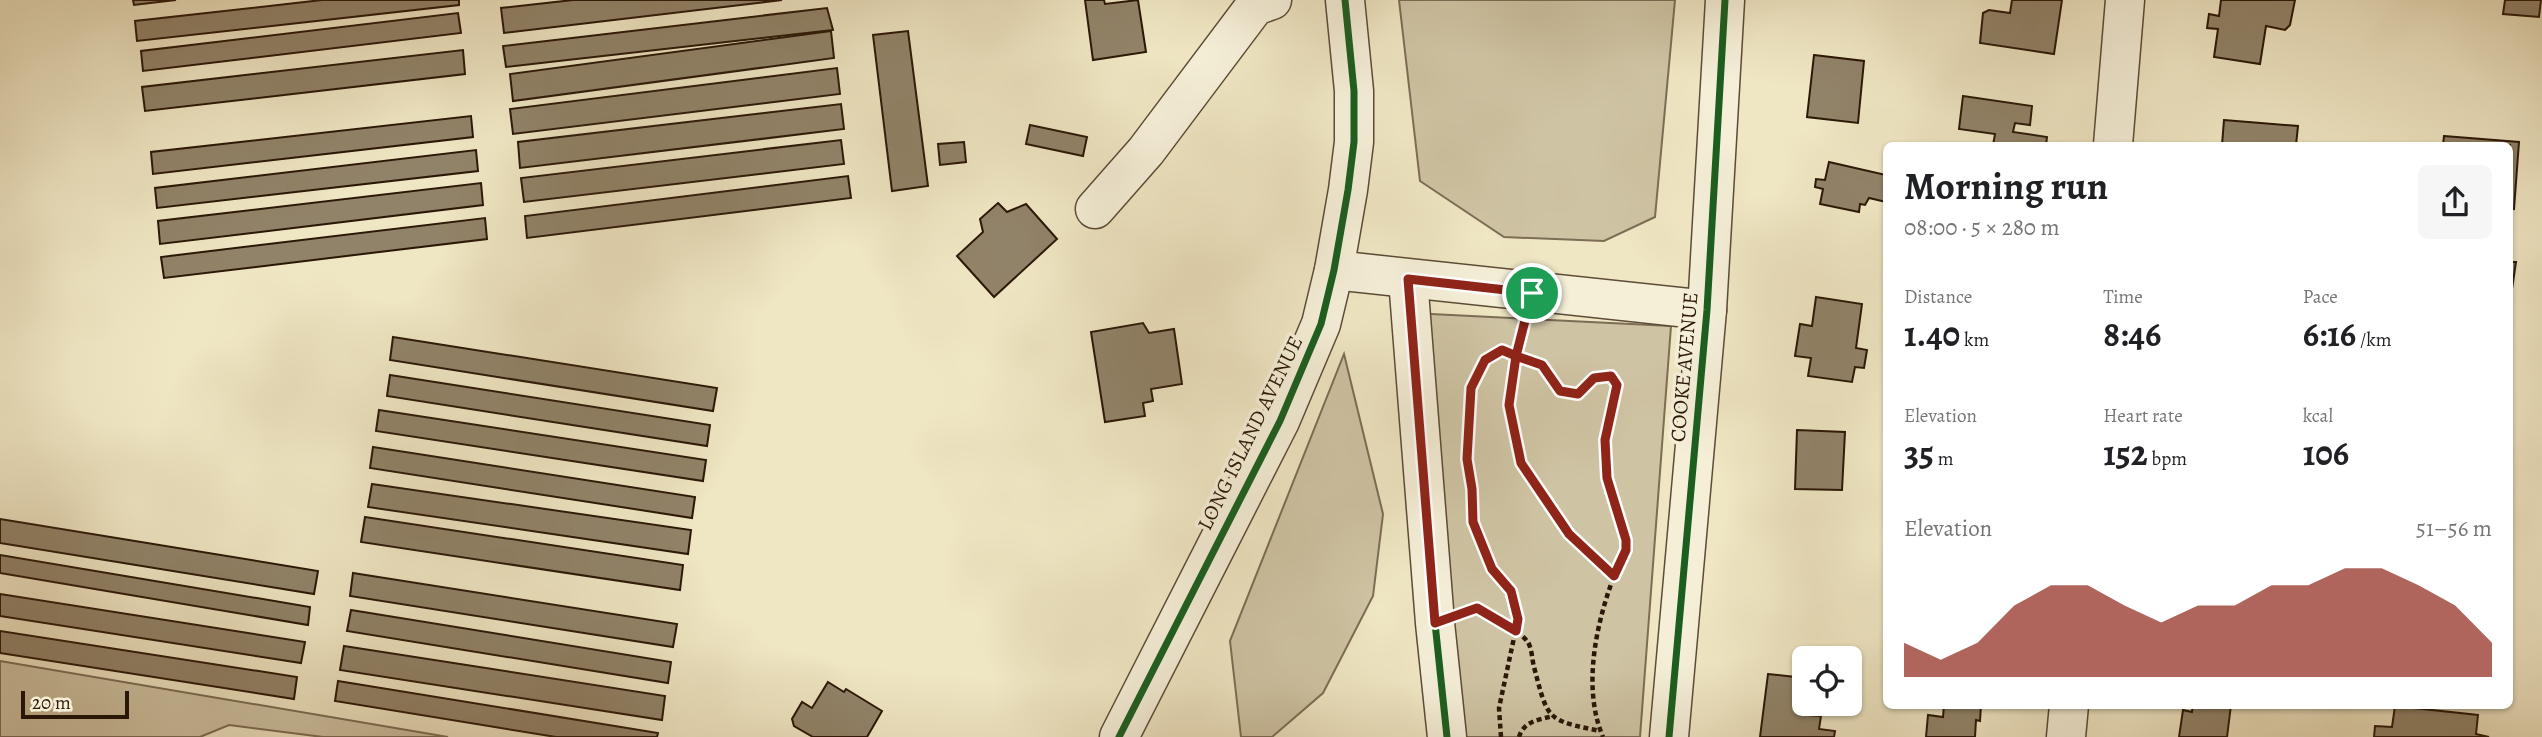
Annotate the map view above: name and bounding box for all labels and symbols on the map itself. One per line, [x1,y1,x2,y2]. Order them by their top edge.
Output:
pin [1502,263,1562,323]
street label: COOKE AVENUE [1664,291,1704,443]
street label: LONG ISLAND AVENUE [1191,331,1309,535]
scale bar [21,688,130,720]

